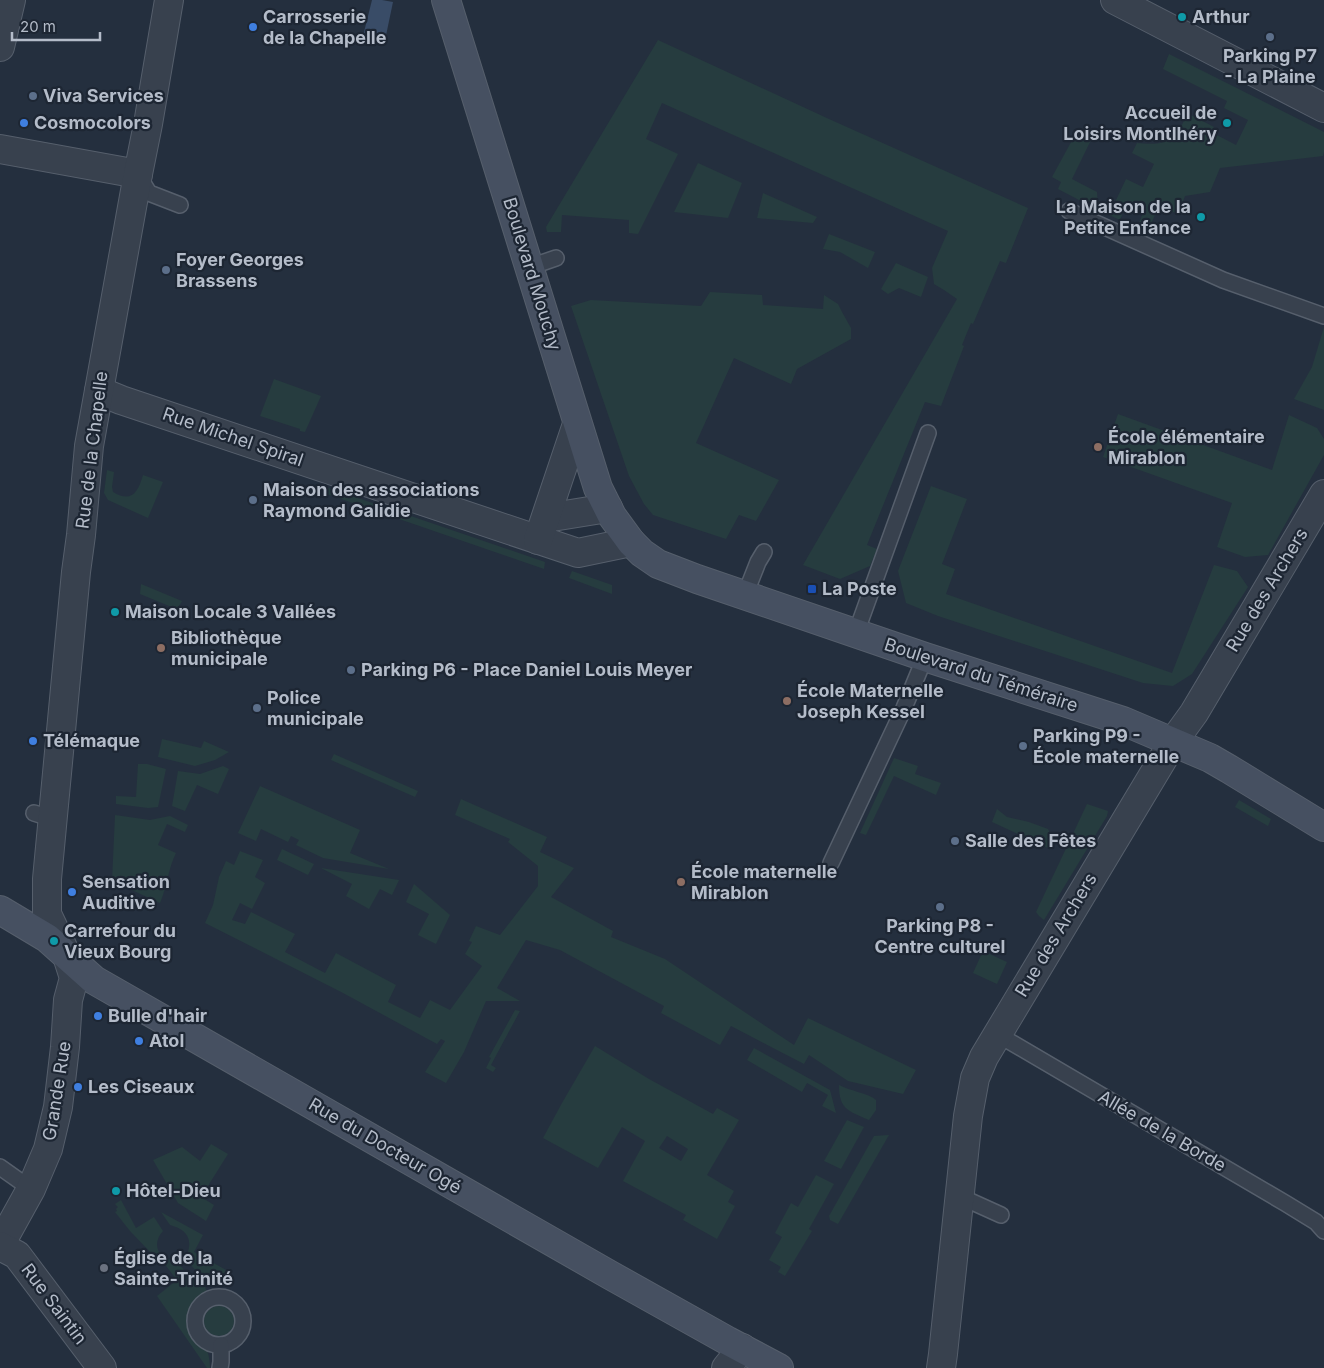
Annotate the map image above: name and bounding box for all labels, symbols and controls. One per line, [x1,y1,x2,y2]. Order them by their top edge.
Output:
place label: Carrosserie de la Chapelle [263,6,387,48]
place label: Arthur [1192,6,1250,27]
scale bar [12,10,100,42]
marker: Arthur [1176,11,1188,23]
text: 20 m [20,17,56,36]
marker: Carrosserie de la Chapelle [247,21,259,33]
marker: Parking P7 - La Plaine [1264,31,1276,43]
place label: Parking P7 - La Plaine [1223,45,1317,87]
place label: Viva Services [43,85,164,106]
marker: Viva Services [27,90,39,102]
place label: Accueil de Loisirs Montlhéry [1063,102,1217,144]
place label: Cosmocolors [34,112,151,133]
marker: Cosmocolors [18,117,30,129]
marker: Accueil de Loisirs Montlhéry [1221,117,1233,129]
street label: Boulevard Mouchy [499,195,566,353]
place label: La Maison de la Petite Enfance [1056,196,1191,238]
marker: La Maison de la Petite Enfance [1195,211,1207,223]
place label: Foyer Georges Brassens [176,249,304,291]
marker: Foyer Georges Brassens [160,264,172,276]
street label: Rue de la Chapelle [71,370,112,530]
street label: Rue Michel Spiral [160,403,306,470]
place label: École élémentaire Mirablon [1108,426,1265,468]
marker: École élémentaire Mirablon [1092,441,1104,453]
place label: Maison des associations Raymond Galidie [263,479,479,521]
marker: Maison des associations Raymond Galidie [247,494,259,506]
street label: Rue des Archers [1221,524,1312,655]
place label: La Poste [822,578,897,599]
marker: La Poste [806,583,818,595]
place label: Maison Locale 3 Vallées [125,601,336,622]
marker: Maison Locale 3 Vallées [109,606,121,618]
place label: Bibliothèque municipale [171,627,282,669]
street label: Boulevard du Téméraire [882,633,1081,716]
marker: Bibliothèque municipale [155,642,167,654]
place label: Parking P6 - Place Daniel Louis Meyer [361,659,692,680]
marker: Parking P6 - Place Daniel Louis Meyer [345,664,357,676]
place label: École Maternelle Joseph Kessel [797,680,944,722]
place label: Police municipale [267,687,364,729]
marker: École Maternelle Joseph Kessel [781,695,793,707]
marker: Police municipale [251,702,263,714]
place label: Parking P9 - École maternelle [1033,725,1180,767]
place label: Télémaque [43,730,140,751]
marker: Télémaque [27,735,39,747]
marker: Parking P9 - École maternelle [1017,740,1029,752]
place label: Salle des Fêtes [965,830,1096,851]
marker: Salle des Fêtes [949,835,961,847]
place label: École maternelle Mirablon [691,861,838,903]
street label: Rue des Archers [1010,869,1101,1000]
place label: Sensation Auditive [82,871,170,913]
marker: École maternelle Mirablon [675,876,687,888]
marker: Sensation Auditive [66,886,78,898]
marker: Parking P8 - Centre culturel [934,901,946,913]
place label: Parking P8 - Centre culturel [875,915,1005,957]
place label: Carrefour du Vieux Bourg [64,920,176,962]
marker: Carrefour du Vieux Bourg [48,935,60,947]
place label: Bulle d'hair [108,1005,207,1026]
marker: Bulle d'hair [92,1010,104,1022]
place label: Atol [149,1030,184,1051]
marker: Atol [133,1035,145,1047]
street label: Grande Rue [38,1040,75,1142]
place label: Les Ciseaux [88,1076,195,1097]
marker: Les Ciseaux [72,1081,84,1093]
street label: Allée de la Borde [1095,1086,1230,1176]
street label: Rue du Docteur Ogé [305,1093,465,1198]
place label: Hôtel-Dieu [126,1180,221,1201]
marker: Hôtel-Dieu [110,1185,122,1197]
place label: Église de la Sainte-Trinité [114,1247,233,1289]
street label: Rue Saintin [17,1259,91,1348]
marker: Église de la Sainte-Trinité [98,1262,110,1274]

